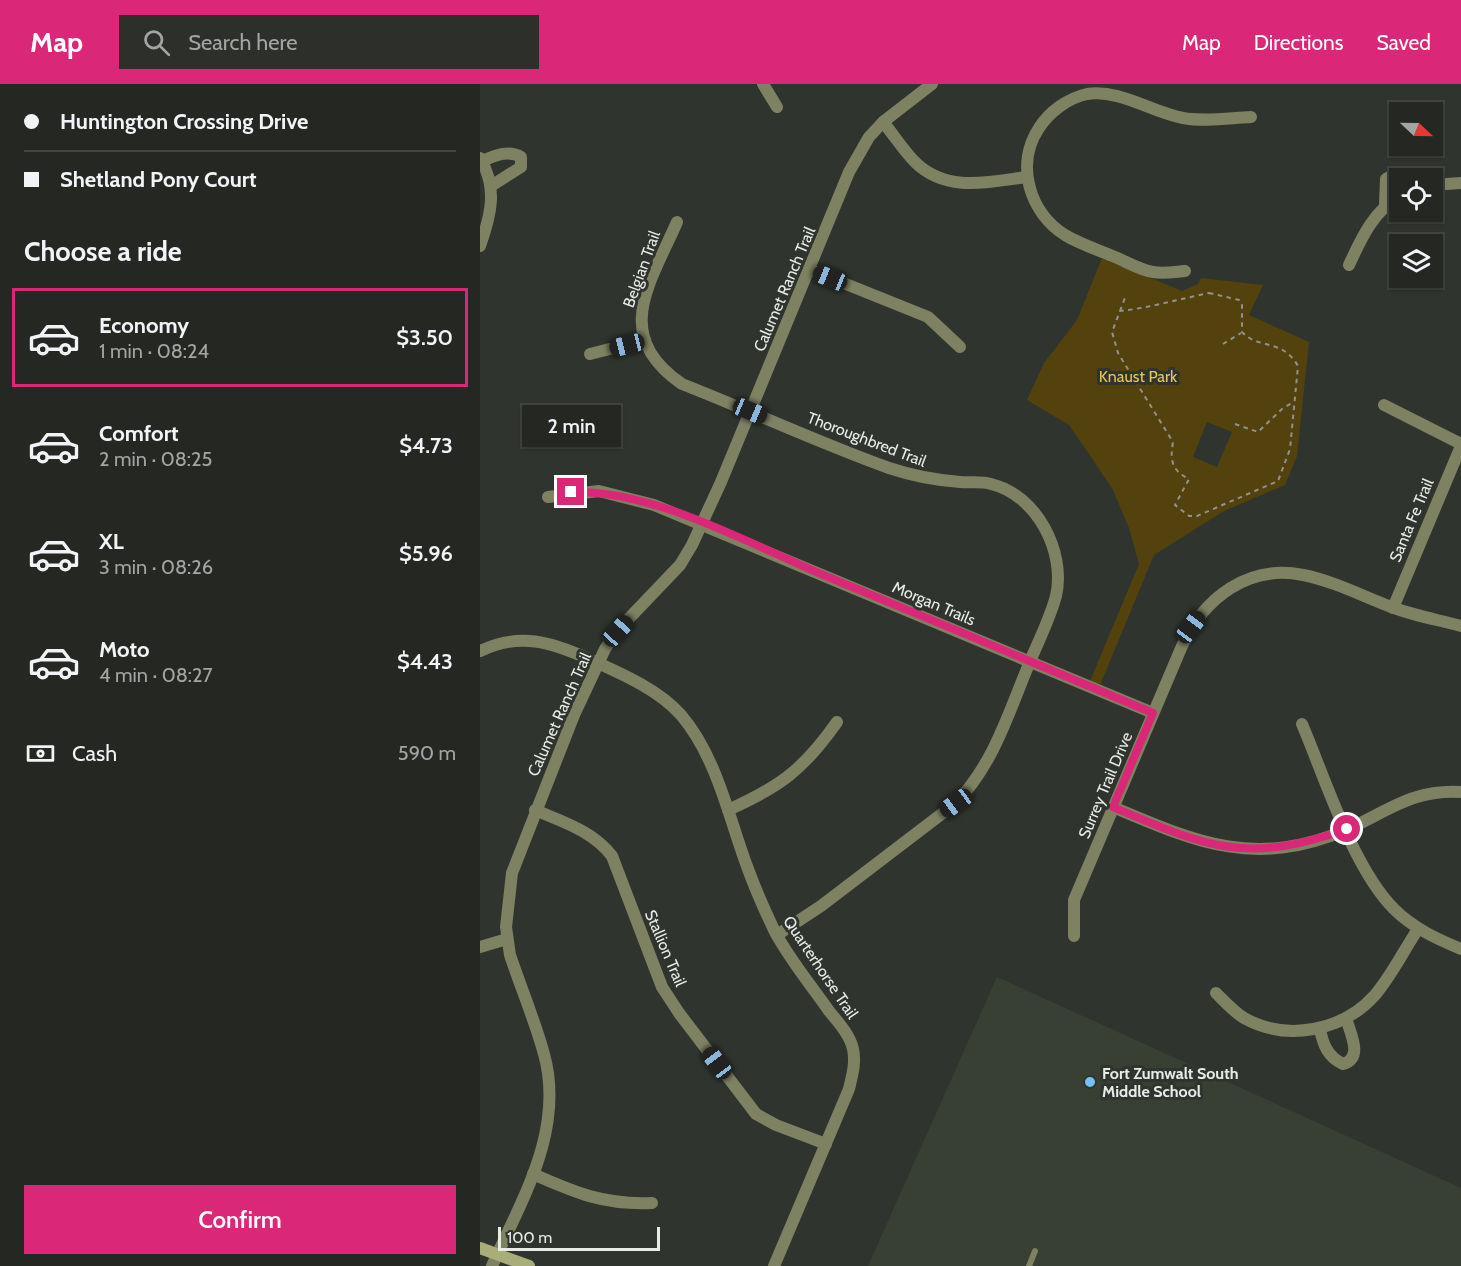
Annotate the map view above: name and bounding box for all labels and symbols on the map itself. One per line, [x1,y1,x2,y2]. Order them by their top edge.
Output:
north arrow [1389,102,1443,156]
street label: Calumet Ranch Trail [750,224,819,354]
street label: Belgian Trail [619,228,664,310]
car [810,263,850,293]
car [607,332,647,358]
park label: Knaust Park [1099,367,1178,386]
car [730,396,770,426]
callout: 2 min [522,405,620,447]
street label: Thoroughbred Trail [805,408,929,471]
street label: Santa Fe Trail [1385,475,1438,565]
route end [557,478,584,505]
street label: Morgan Trails [889,577,978,630]
car [1173,607,1209,647]
car [599,612,637,650]
street label: Calumet Ranch Trail [524,649,595,779]
street label: Surrey Trail Drive [1074,729,1136,841]
car [936,785,976,821]
route start [1333,815,1360,842]
street label: Stallion Trail [641,907,690,990]
street label: Quarterhorse Trail [779,912,862,1022]
car [699,1043,735,1083]
place label: Fort Zumwalt South Middle School [1102,1064,1239,1101]
marker: Fort Zumwalt South Middle School [1083,1075,1097,1089]
scale bar [498,1224,660,1252]

